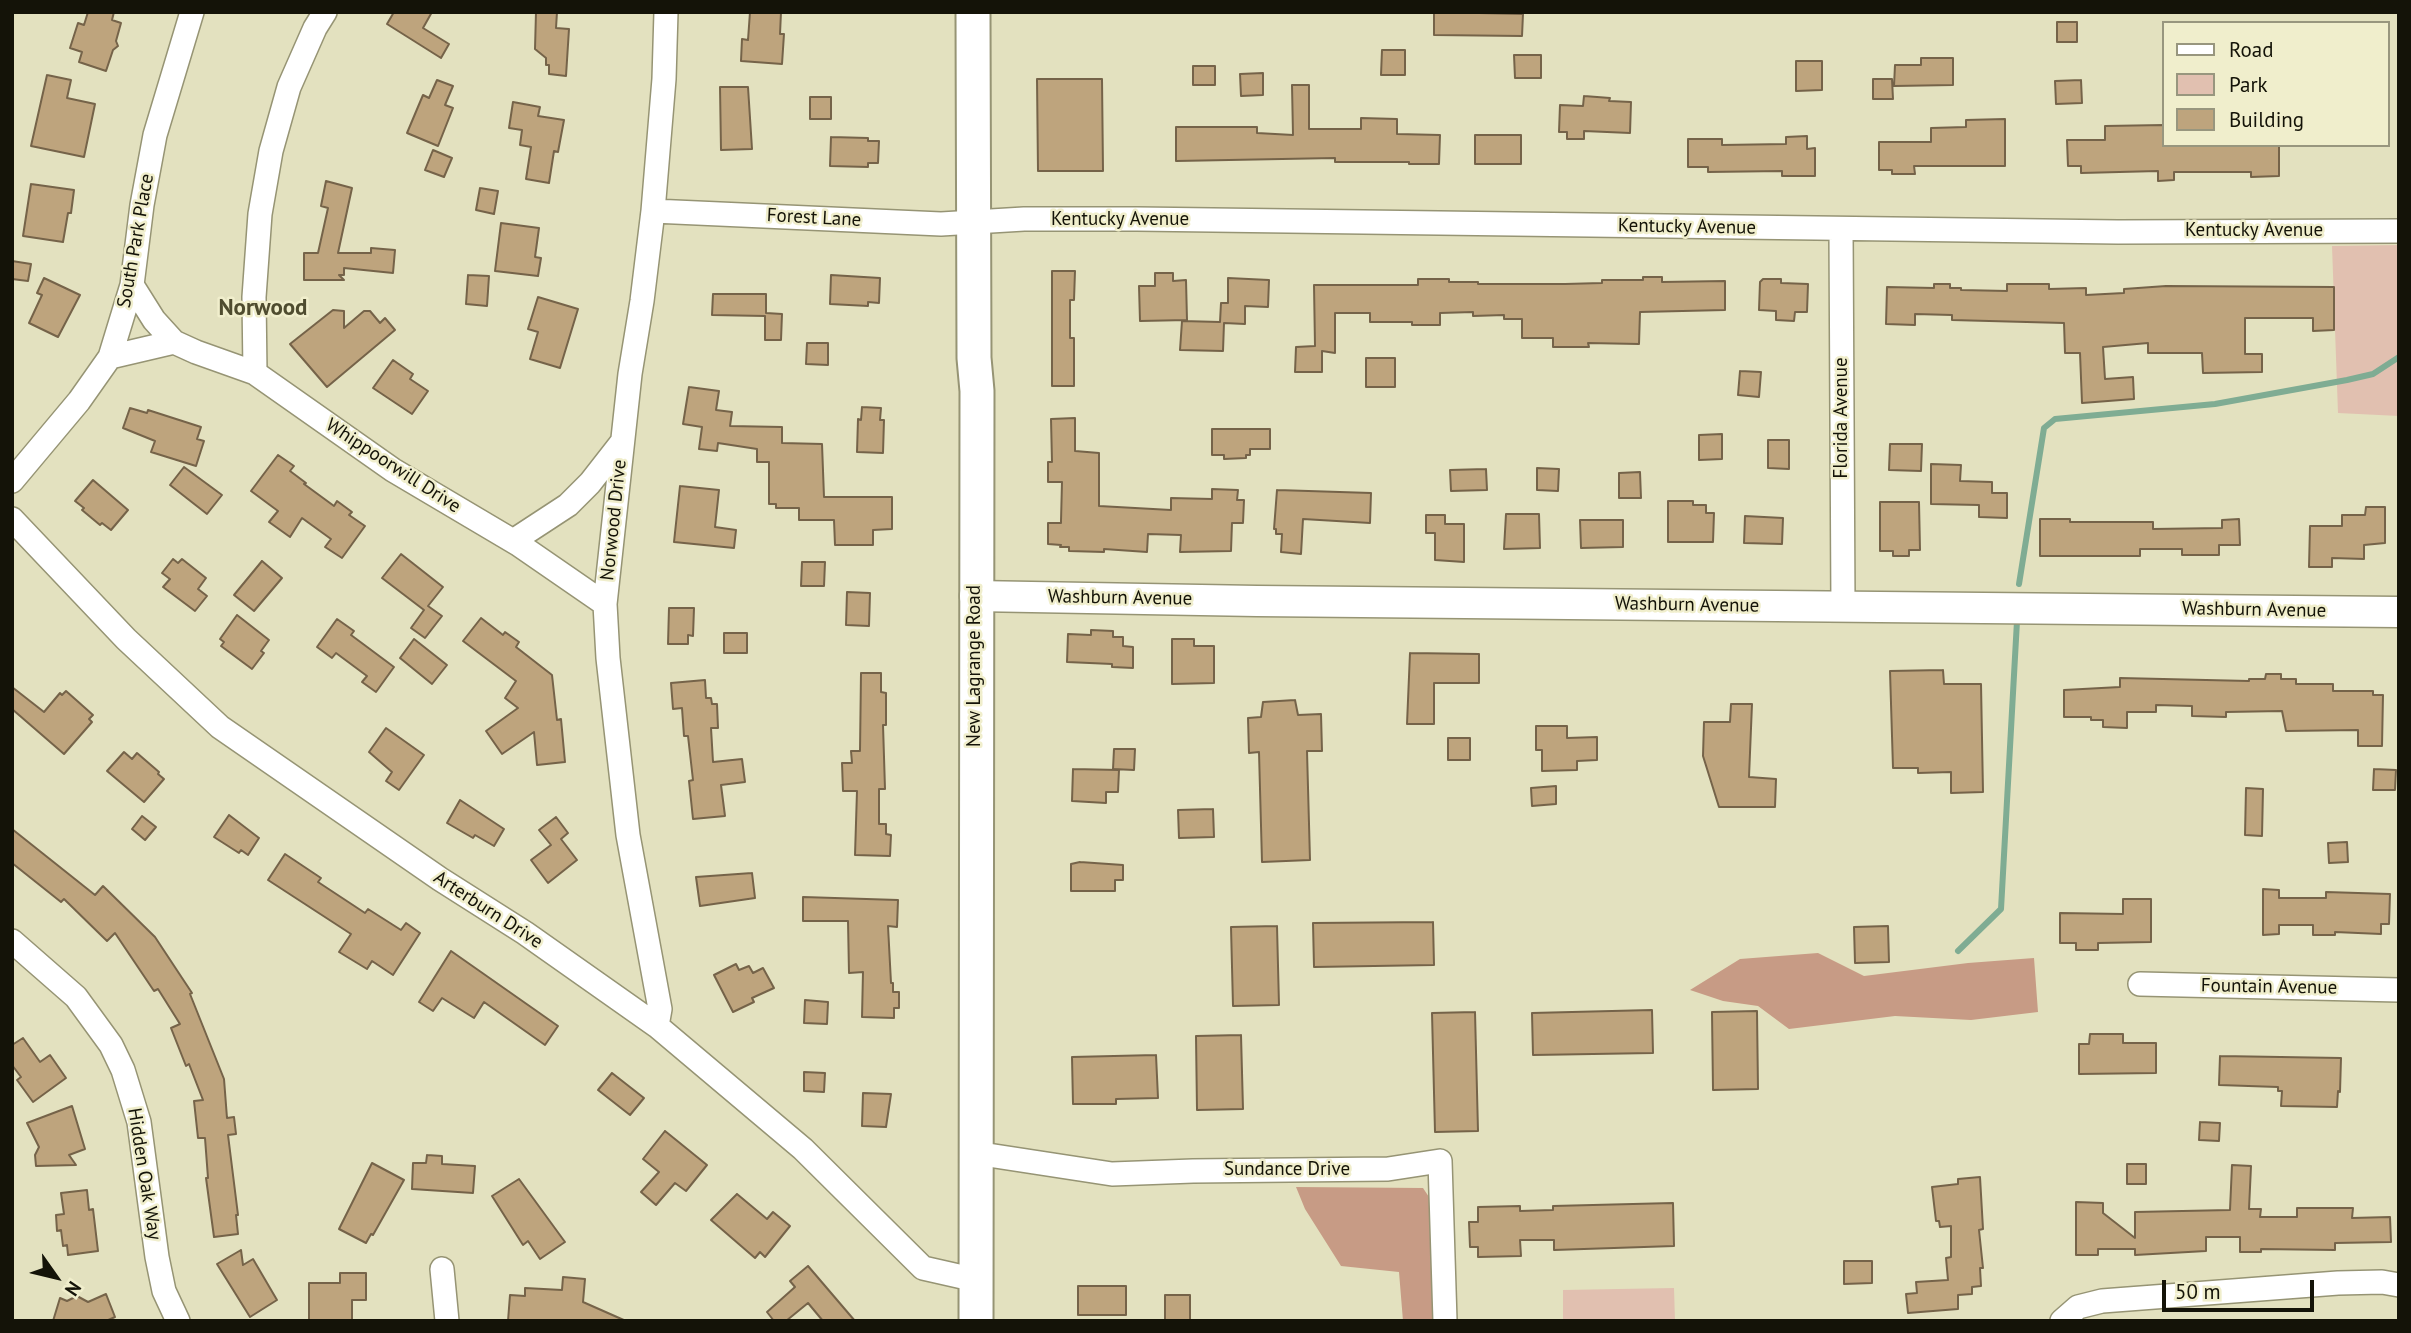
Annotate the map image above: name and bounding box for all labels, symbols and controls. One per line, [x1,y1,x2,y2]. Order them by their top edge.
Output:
legend [2162,21,2390,147]
text: Road [2229,36,2273,63]
text: Park [2229,71,2268,98]
text: Building [2229,106,2304,133]
street label: South Park Place [113,172,159,310]
street label: Forest Lane [766,204,862,232]
street label: Kentucky Avenue [1051,209,1189,231]
street label: Kentucky Avenue [1618,214,1756,240]
street label: Kentucky Avenue [2185,220,2323,242]
district label: Norwood [218,294,308,322]
street label: Florida Avenue [1831,357,1853,479]
street label: Whippoorwill Drive [321,414,465,518]
street label: Norwood Drive [596,458,632,582]
street label: New Lagrange Road [964,585,986,747]
street label: Washburn Avenue [1048,585,1192,611]
street label: Washburn Avenue [1615,592,1759,618]
street label: Washburn Avenue [2182,597,2326,623]
street label: Arterburn Drive [429,866,547,954]
street label: Fountain Avenue [2201,974,2337,1000]
street label: Hidden Oak Way [122,1106,166,1242]
street label: Sundance Drive [1224,1159,1350,1181]
north arrow [21,1242,91,1312]
scale bar [2166,1266,2318,1310]
text: N [60,1277,87,1301]
text: 50 m [2175,1278,2221,1305]

